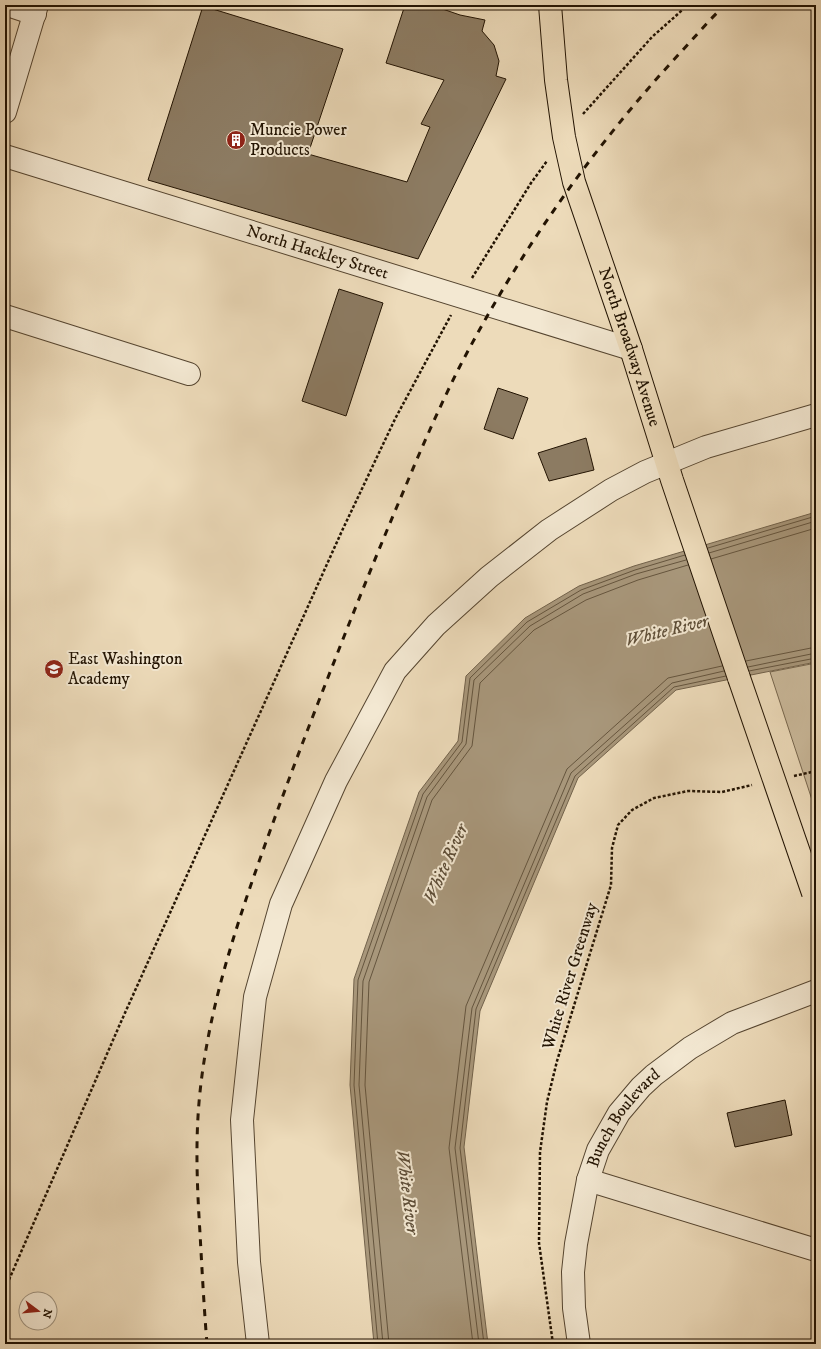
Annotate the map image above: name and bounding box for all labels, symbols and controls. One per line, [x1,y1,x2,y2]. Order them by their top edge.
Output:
place label: Muncie Power Products [250,119,347,161]
building icon: Muncie Power Products [225,129,247,151]
street label: North Hackley Street [244,220,392,285]
street label: North Broadway Avenue [593,265,666,429]
water label: White River [623,610,712,652]
place label: East Washington Academy [68,648,183,690]
school or university icon: East Washington Academy [43,658,65,680]
water label: White River [419,819,474,907]
street label: White River Greenway [537,899,603,1053]
street label: Bunch Boulevard [582,1063,665,1170]
water label: White River [391,1149,423,1237]
north arrow [18,1291,58,1331]
text: N [39,1307,55,1320]

